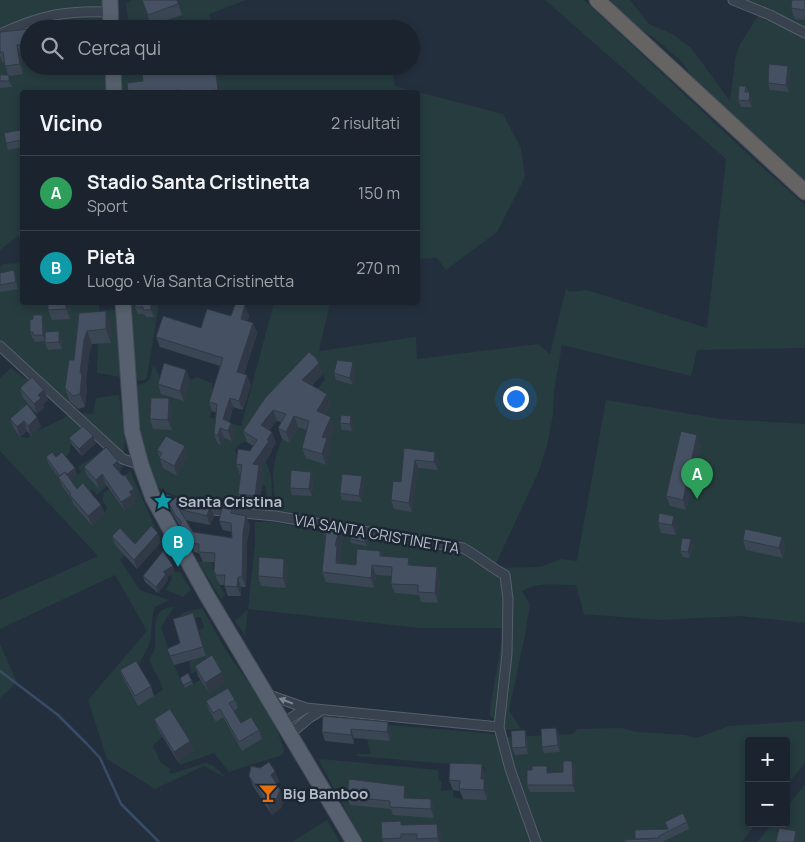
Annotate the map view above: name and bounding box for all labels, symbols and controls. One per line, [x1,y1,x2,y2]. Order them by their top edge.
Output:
search box [20,20,420,75]
icon: search [38,34,66,62]
text: Cerca qui [78,35,161,61]
text: Vicino [40,109,103,137]
text: 2 risultati [331,112,400,134]
text: Stadio Santa Cristinetta [87,169,310,195]
text: A [51,182,61,204]
text: 150 m [358,182,400,204]
text: Sport [87,195,128,217]
text: Pietà [87,244,135,270]
text: B [51,257,61,279]
text: 270 m [356,257,400,279]
text: Luogo · Via Santa Cristinetta [87,270,294,292]
your location [503,386,529,412]
pin: A [681,458,713,499]
place icon: Santa Cristina [152,490,174,512]
place label: Santa Cristina [178,491,282,512]
street label: VIA SANTA CRISTINETTA [293,509,462,559]
pin: B [162,526,194,567]
one-way arrow [278,697,293,705]
map controls [745,737,790,827]
button: + [745,737,790,782]
bar icon: Big Bamboo [257,782,279,804]
button: − [745,782,790,827]
place label: Big Bamboo [283,783,368,804]

